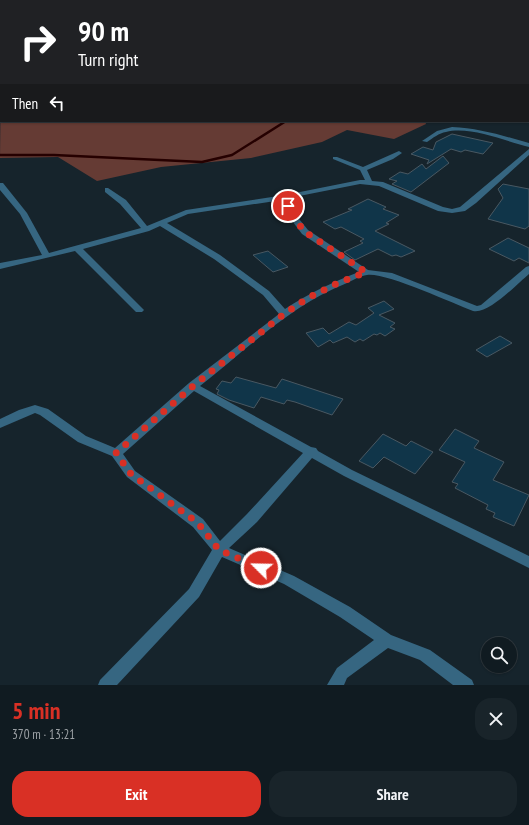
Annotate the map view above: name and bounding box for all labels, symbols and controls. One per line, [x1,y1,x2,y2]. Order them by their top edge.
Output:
text: 90 m [78,12,129,49]
icon: right [12,16,64,68]
text: Turn right [78,48,138,71]
icon: left [46,92,68,114]
text: Then [12,94,38,113]
pin [271,189,305,223]
icon: arrive [277,195,299,217]
position arrow [240,547,282,589]
map controls [481,637,517,673]
button: search [481,637,517,673]
text: 5 min [12,695,60,726]
button: close [475,698,517,740]
text: 370 m · 13:21 [12,726,75,743]
button: Exit [12,771,261,817]
button: Share [269,771,517,817]

